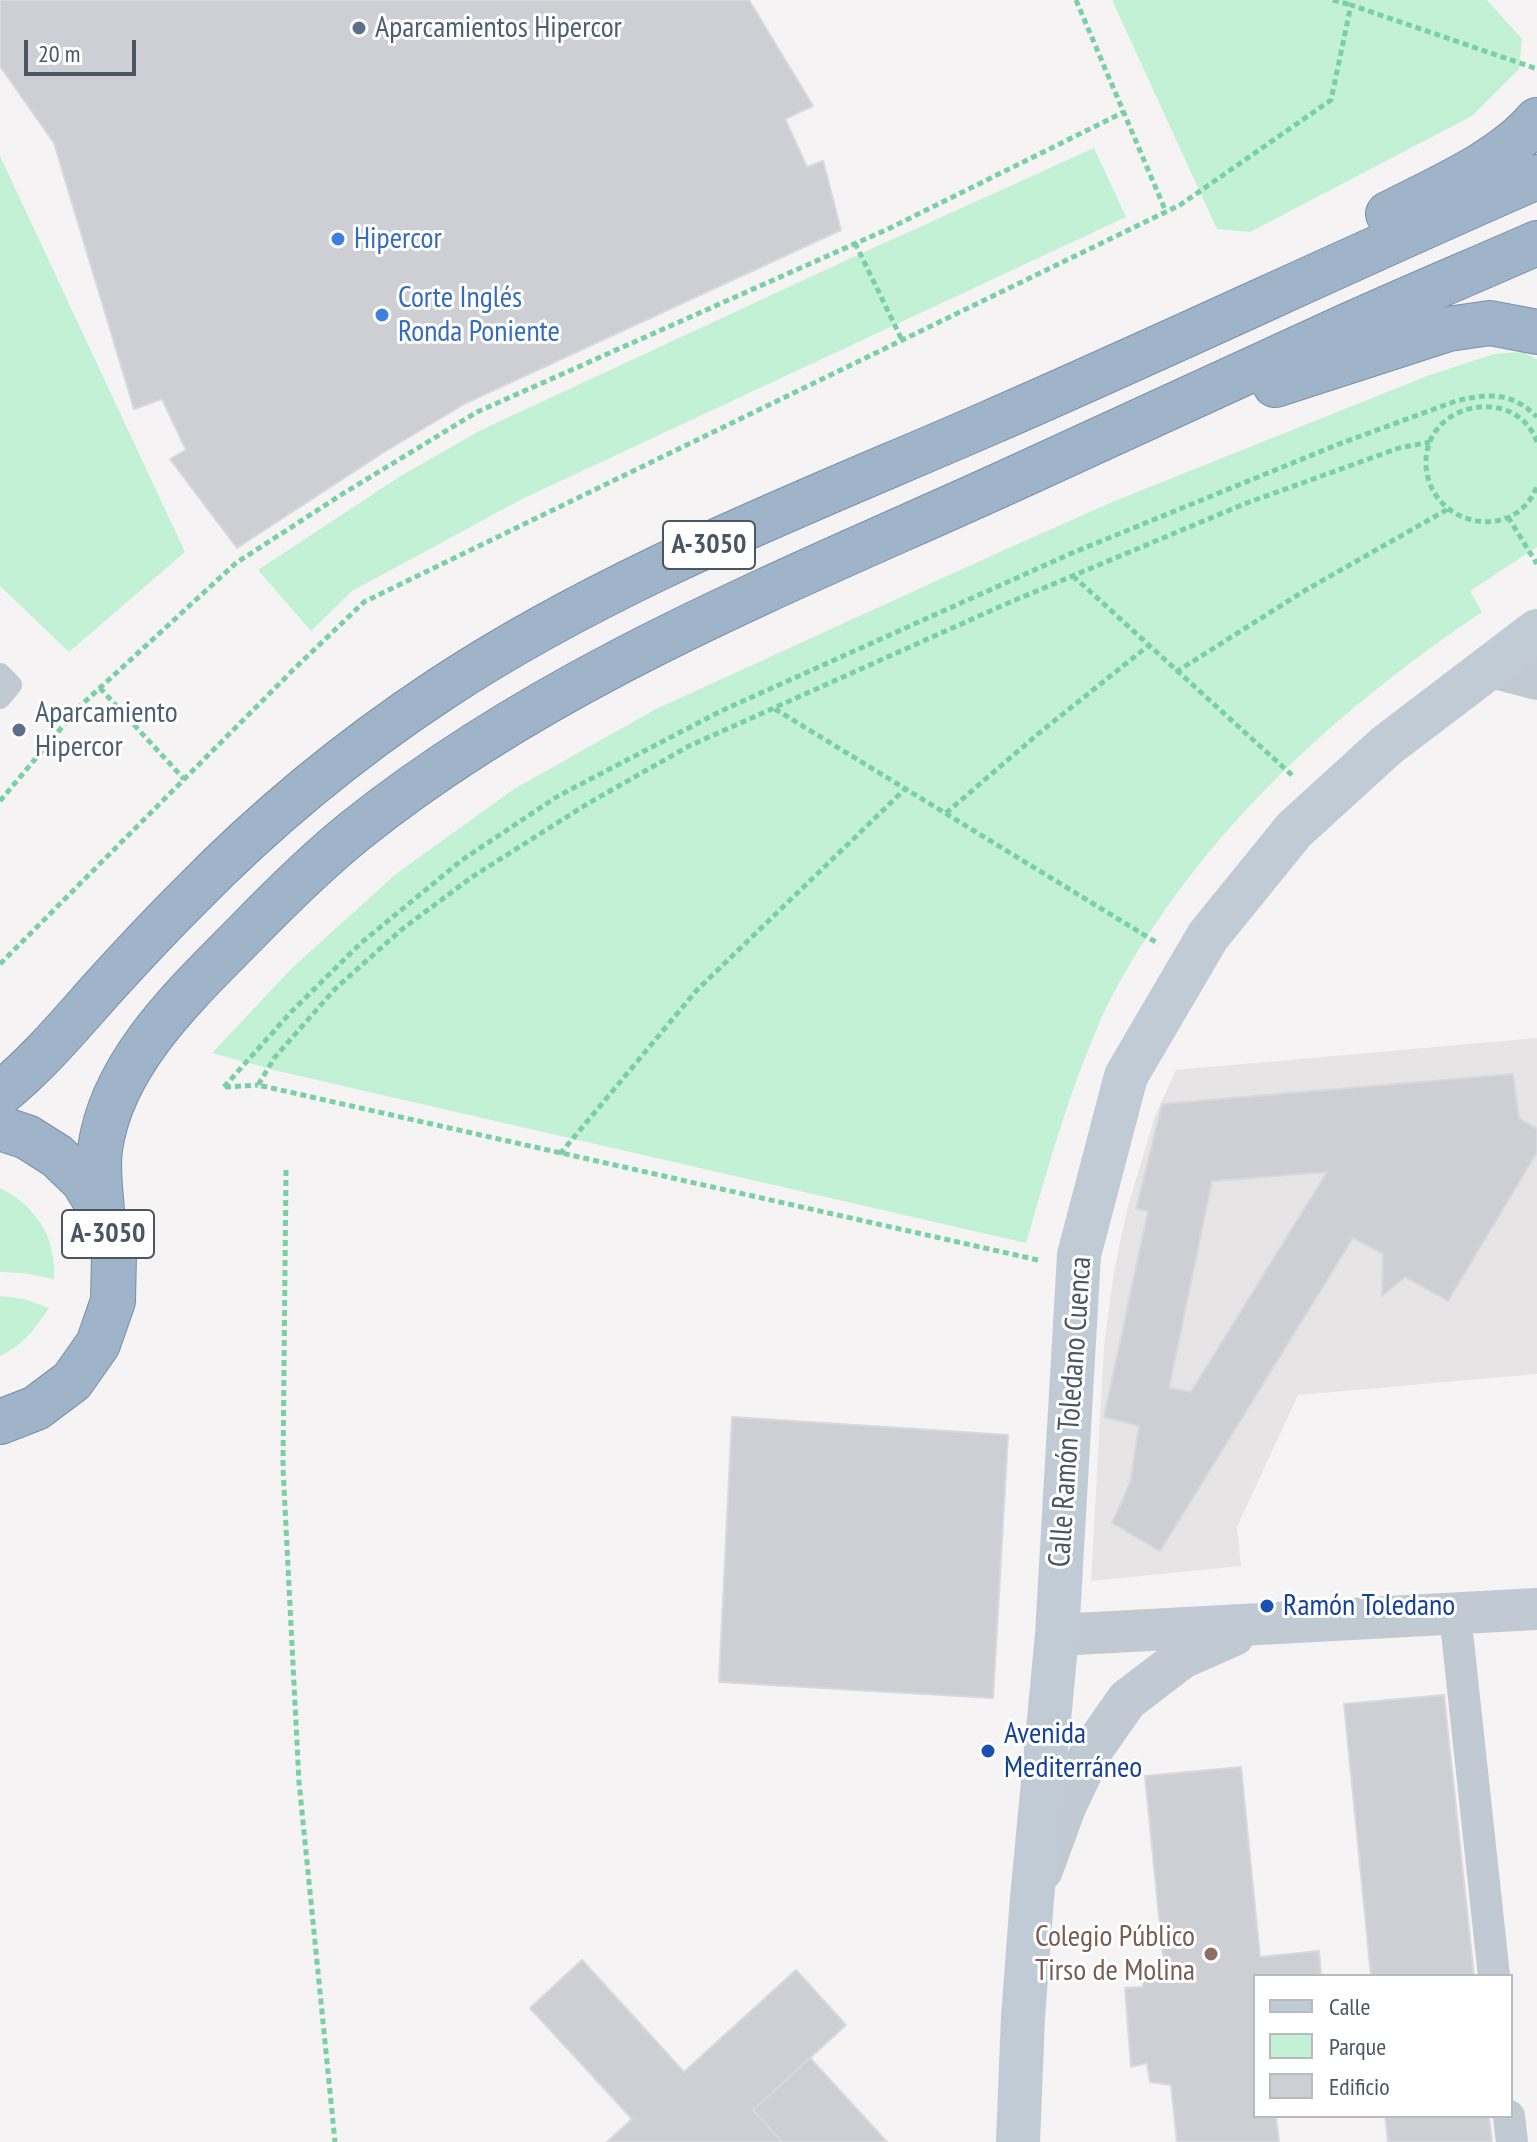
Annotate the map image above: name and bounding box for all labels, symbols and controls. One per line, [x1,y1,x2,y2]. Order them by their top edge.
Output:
place label: Aparcamientos Hipercor [375,10,622,46]
marker: Aparcamientos Hipercor [350,19,368,37]
scale bar [28,24,140,74]
text: 20 m [38,38,80,69]
place label: Hipercor [354,221,442,257]
marker: Hipercor [329,230,347,248]
place label: Corte Inglés Ronda Poniente [398,280,560,350]
marker: Corte Inglés Ronda Poniente [373,306,391,324]
road number: A-3050 [663,521,755,569]
place label: Aparcamiento Hipercor [35,695,178,766]
marker: Aparcamiento Hipercor [10,721,28,739]
road number: A-3050 [62,1210,154,1258]
street label: Calle Ramón Toledano Cuenca [1042,1255,1100,1569]
place label: Ramón Toledano [1283,1588,1455,1624]
marker: Ramón Toledano [1258,1597,1276,1615]
place label: Avenida Mediterráneo [1004,1716,1142,1786]
marker: Avenida Mediterráneo [979,1742,997,1760]
place label: Colegio Público Tirso de Molina [1035,1919,1195,1990]
marker: Colegio Público Tirso de Molina [1202,1945,1220,1963]
legend [1253,1974,1513,2118]
text: Calle [1329,1991,1370,2022]
text: Parque [1329,2031,1386,2062]
text: Edificio [1329,2071,1390,2102]

